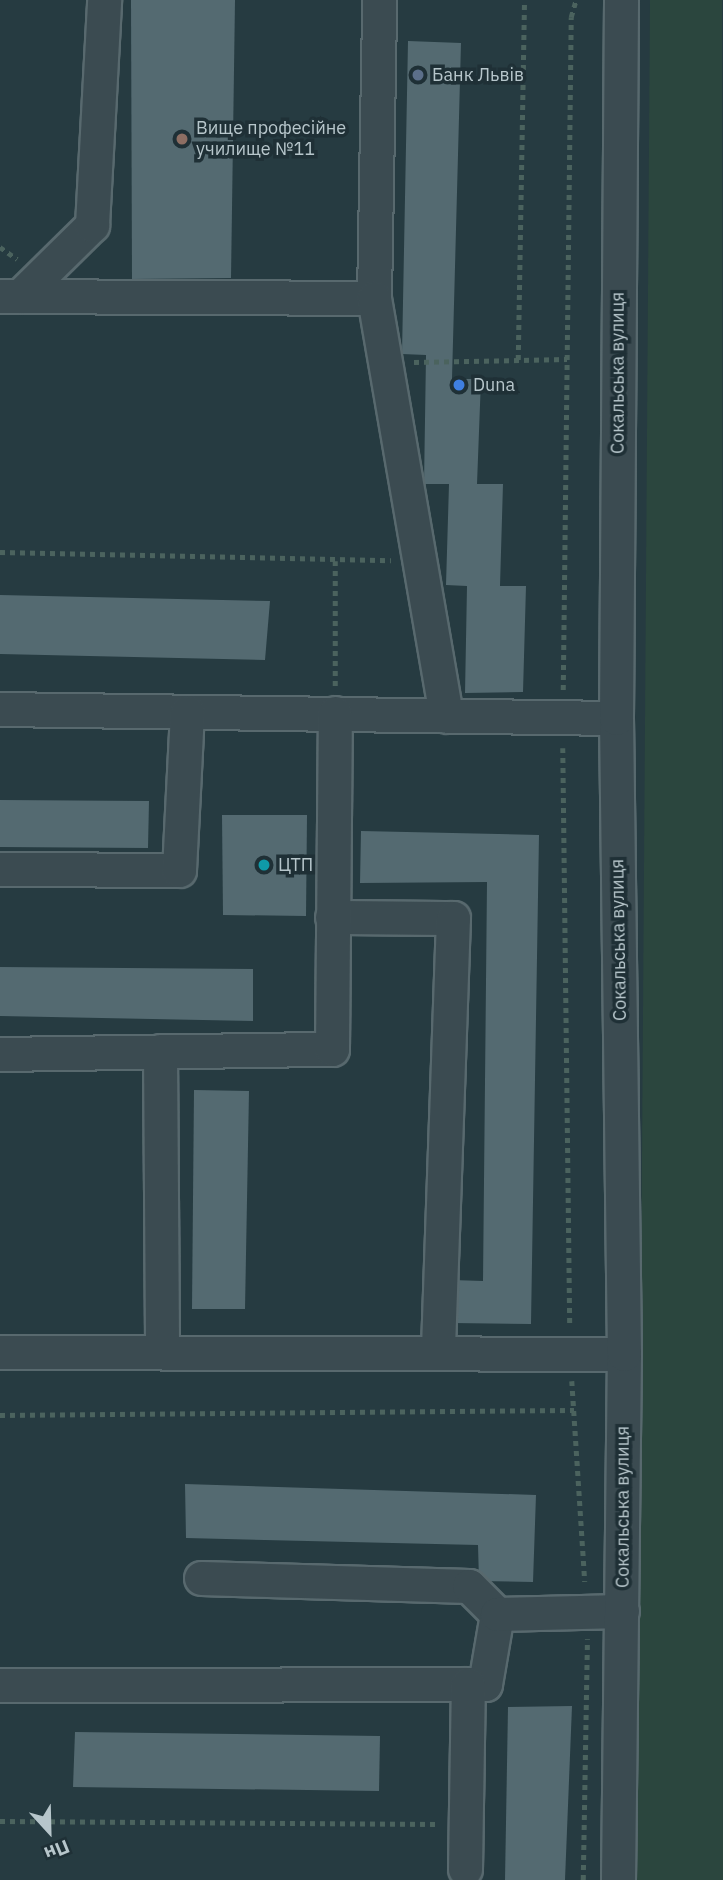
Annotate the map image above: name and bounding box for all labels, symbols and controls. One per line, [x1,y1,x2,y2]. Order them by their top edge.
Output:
place label: Банк Львів [432,64,524,86]
marker: Банк Львів [410,67,426,83]
place label: Вище професійне училище №11 [196,118,346,160]
marker: Вище професійне училище №11 [174,131,190,147]
street label: Сокальська вулиця [607,292,629,454]
place label: Duna [473,374,515,396]
marker: Duna [451,377,467,393]
place label: ЦТП [278,854,313,876]
marker: ЦТП [256,857,272,873]
street label: Сокальська вулиця [607,859,631,1021]
street label: Сокальська вулиця [612,1426,634,1588]
north arrow [14,1796,84,1866]
text: Пн [41,1835,73,1866]

